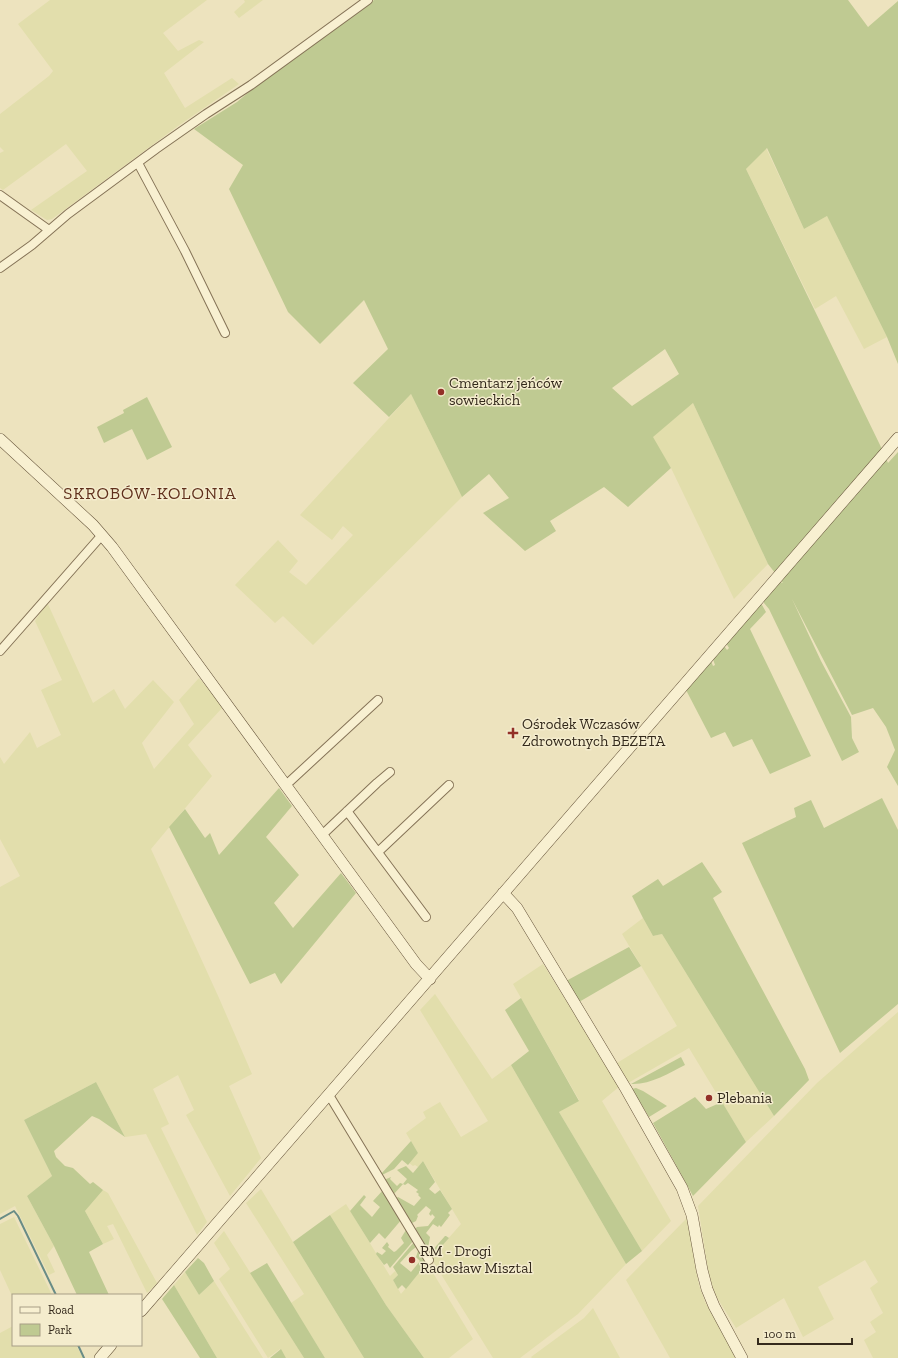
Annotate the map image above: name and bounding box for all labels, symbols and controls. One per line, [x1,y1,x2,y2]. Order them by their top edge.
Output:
place label: Cmentarz jeńców sowieckich [449,374,563,409]
marker: Cmentarz jeńców sowieckich [436,387,446,397]
district label: SKROBÓW-KOLONIA [63,483,237,503]
place label: Ośrodek Wczasów Zdrowotnych BEZETA [522,715,665,750]
marker: Ośrodek Wczasów Zdrowotnych BEZETA [507,727,519,739]
place label: Plebania [717,1089,772,1107]
marker: Plebania [704,1093,714,1103]
place label: RM - Drogi Radosław Misztal [420,1242,532,1277]
marker: RM - Drogi Radosław Misztal [407,1255,417,1265]
legend [12,1294,142,1346]
text: Road [48,1303,74,1317]
scale bar [758,1320,852,1346]
text: Park [48,1323,73,1337]
text: 100 m [764,1327,796,1341]

